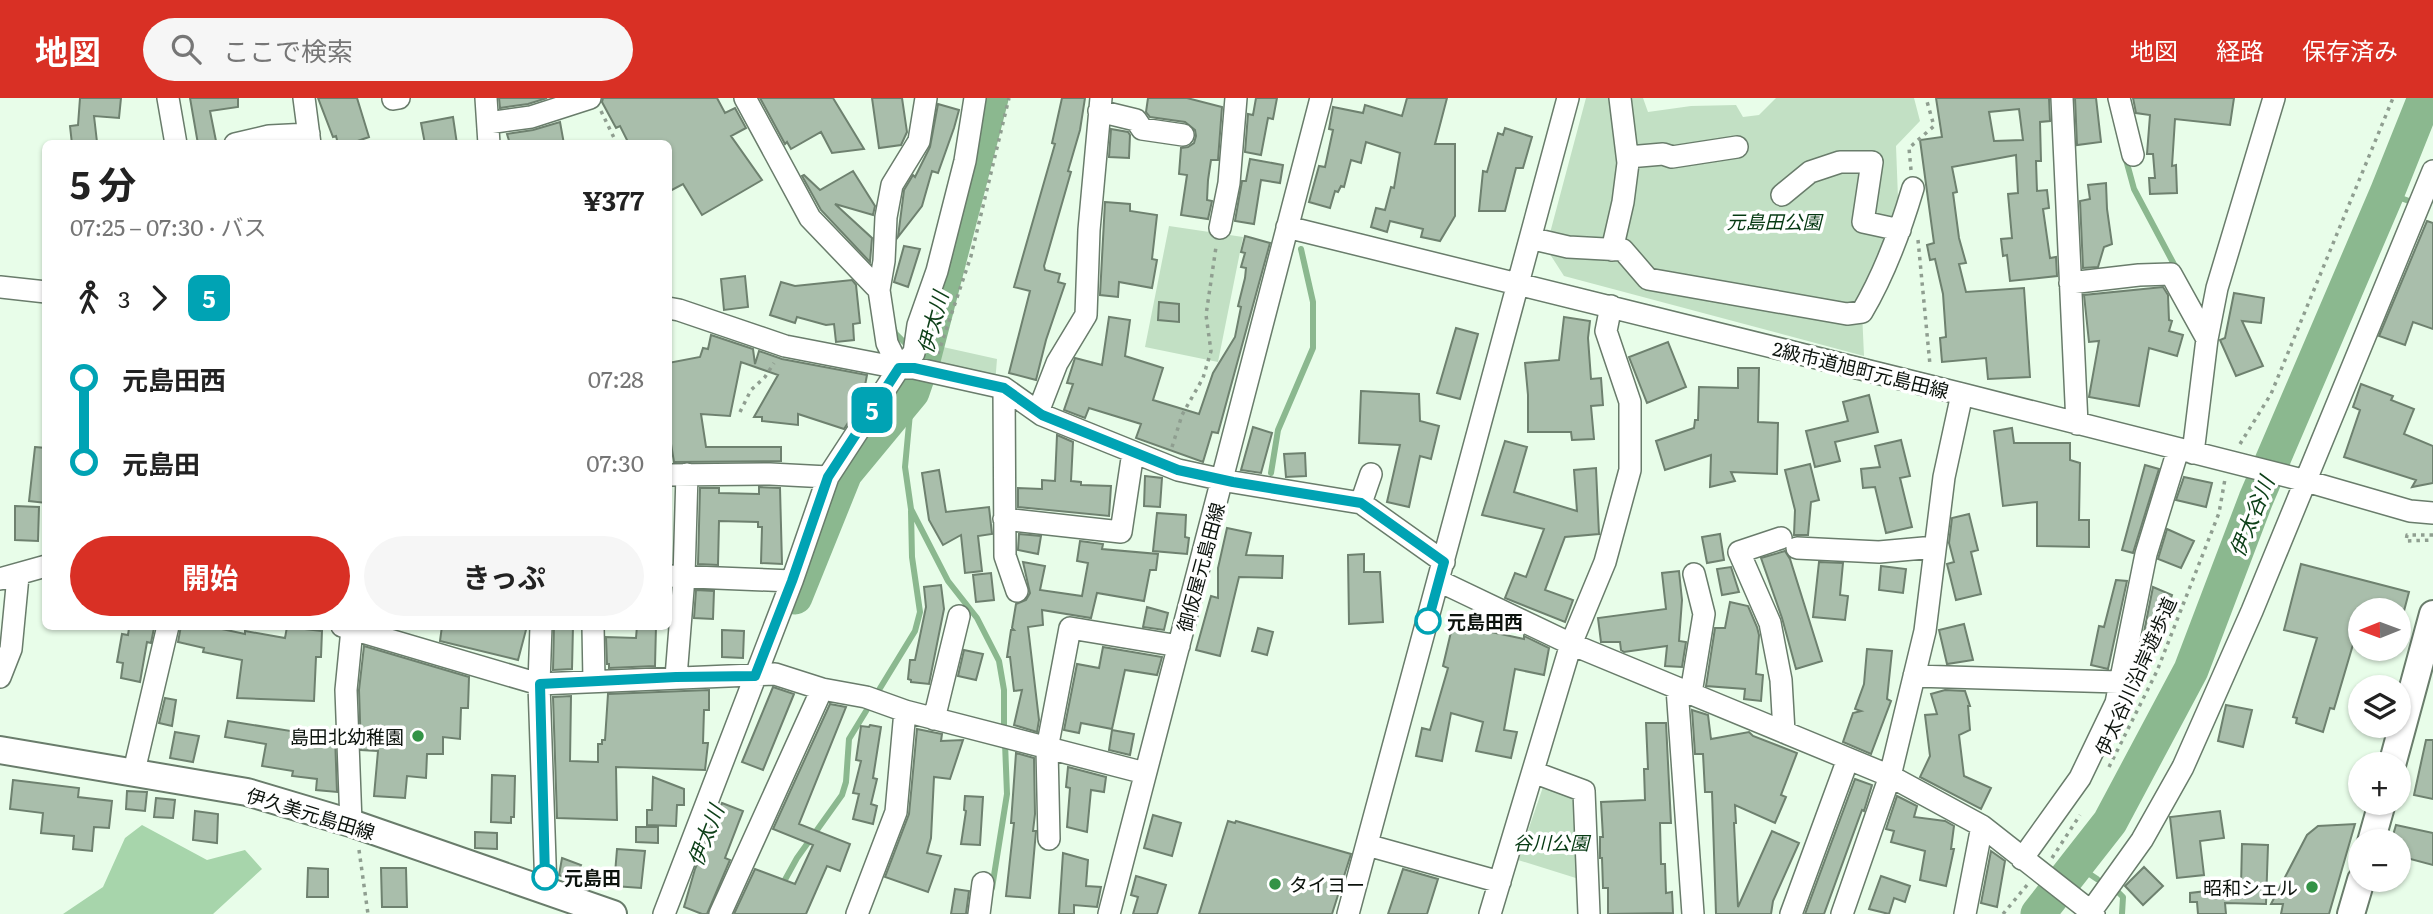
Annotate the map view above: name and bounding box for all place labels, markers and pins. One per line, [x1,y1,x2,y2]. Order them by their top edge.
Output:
place label: 元島田西 [1447,607,1523,635]
marker: 元島田西 [1415,608,1441,634]
place label: 島田北幼稚園 [290,722,404,750]
marker: 島田北幼稚園 [410,728,426,744]
place label: 元島田 [564,863,621,891]
marker: 元島田 [532,864,558,890]
place label: タイヨー [1289,870,1365,898]
place label: 昭和シェル [2203,873,2298,901]
marker: タイヨー [1267,876,1283,892]
marker: 昭和シェル [2304,879,2320,895]

